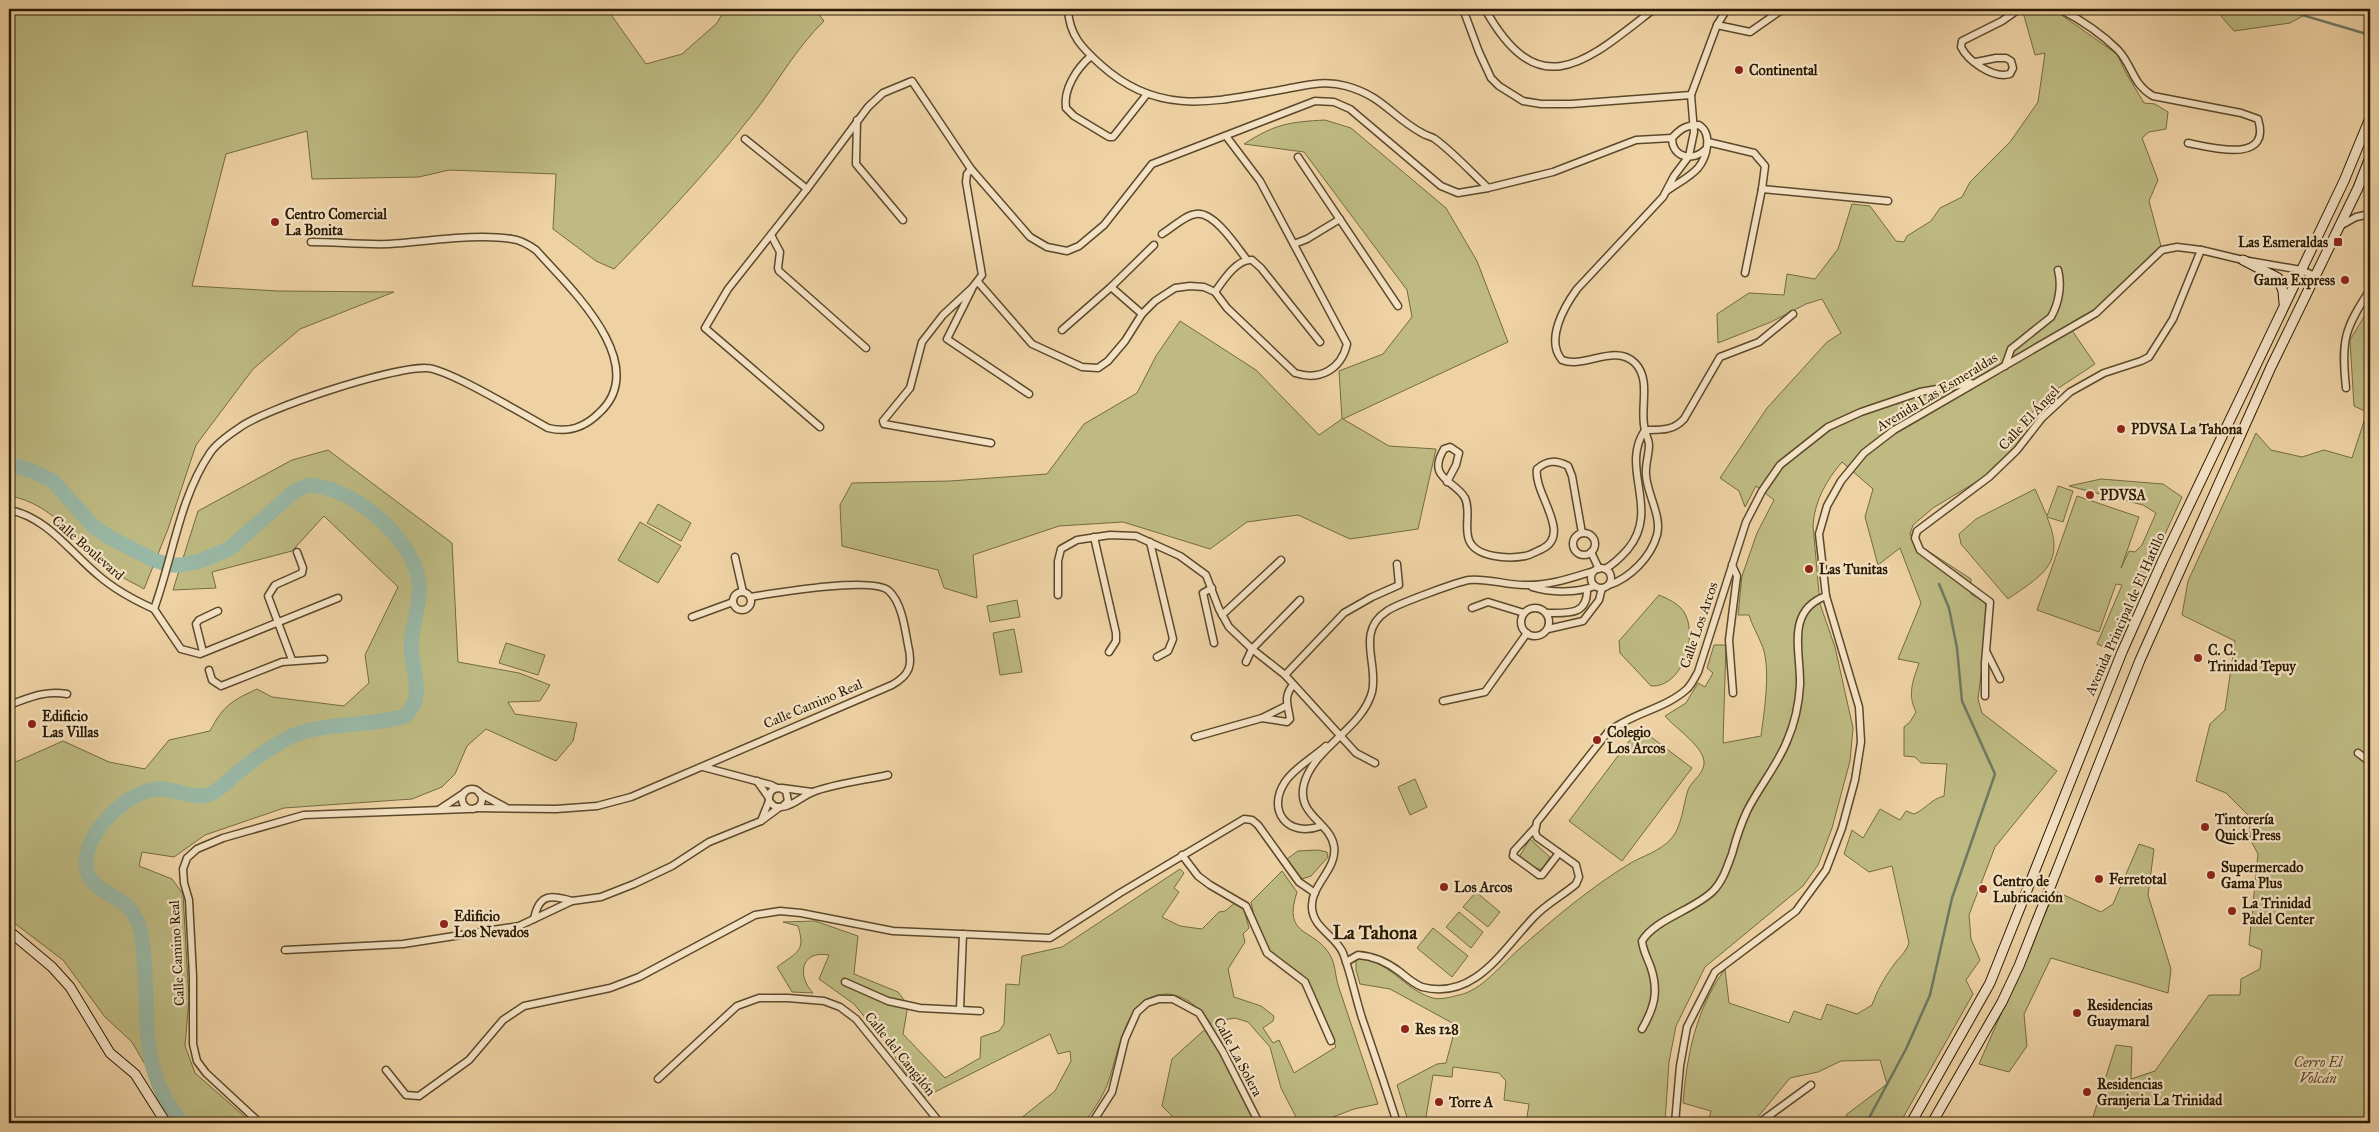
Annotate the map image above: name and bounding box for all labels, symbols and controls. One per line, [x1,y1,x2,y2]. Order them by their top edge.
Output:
place label: Continental [1749,62,1819,79]
marker: Continental [1733,64,1745,76]
place label: Centro Comercial La Bonita [285,206,388,239]
marker: Centro Comercial La Bonita [269,216,281,228]
place label: Las Esmeraldas [2238,234,2328,251]
marker: Las Esmeraldas [2332,236,2344,248]
place label: Gama Express [2254,272,2335,290]
marker: Gama Express [2339,274,2351,286]
street label: Avenida Las Esmeraldas [1872,349,2001,435]
street label: Calle El Ángel [1993,381,2063,454]
place label: PDVSA La Tahona [2131,421,2243,438]
marker: PDVSA La Tahona [2115,423,2127,435]
place label: PDVSA [2100,487,2147,504]
marker: PDVSA [2084,489,2096,501]
street label: Calle Boulevard [48,512,128,584]
street label: Avenida Principal de El Hatillo [2081,530,2169,699]
place label: Las Tunitas [1819,561,1888,578]
marker: Las Tunitas [1803,563,1815,575]
street label: Calle Los Arcos [1676,580,1722,670]
place label: C. C. Trinidad Tepuy [2207,642,2297,676]
marker: C. C. Trinidad Tepuy [2192,652,2204,664]
street label: Calle Camino Real [761,675,865,733]
place label: Edificio Las Villas [42,708,99,741]
marker: Edificio Las Villas [26,718,38,730]
place label: Colegio Los Arcos [1607,724,1665,757]
marker: Colegio Los Arcos [1591,734,1603,746]
place label: Tintorería Quick Press [2214,811,2281,845]
marker: Tintorería Quick Press [2199,821,2211,833]
place label: Supermercado Gama Plus [2221,859,2303,892]
marker: Supermercado Gama Plus [2205,869,2217,881]
place label: Ferretotal [2109,871,2168,888]
place label: Centro de Lubricación [1993,873,2063,906]
marker: Ferretotal [2093,873,2105,885]
place label: Los Arcos [1454,879,1512,896]
marker: Los Arcos [1438,881,1450,893]
marker: Centro de Lubricación [1977,883,1989,895]
place label: La Trinidad Padel Center [2242,895,2315,928]
street label: Calle Camino Real [166,899,188,1006]
marker: La Trinidad Padel Center [2226,905,2238,917]
place label: Edificio Los Nevados [454,908,529,941]
marker: Edificio Los Nevados [438,918,450,930]
district label: La Tahona [1333,921,1418,944]
place label: Residencias Guaymaral [2087,997,2153,1031]
marker: Residencias Guaymaral [2071,1007,2083,1019]
street label: Calle del Cangilón [861,1008,939,1100]
street label: Calle La Solera [1210,1015,1266,1099]
place label: Res 128 [1415,1021,1459,1038]
marker: Res 128 [1399,1023,1411,1035]
park label: Cerro El Volcán [2294,1054,2343,1087]
place label: Residencias Granjeria La Trinidad [2097,1076,2223,1110]
marker: Residencias Granjeria La Trinidad [2081,1086,2093,1098]
place label: Torre A [1448,1094,1494,1111]
marker: Torre A [1433,1096,1445,1108]

